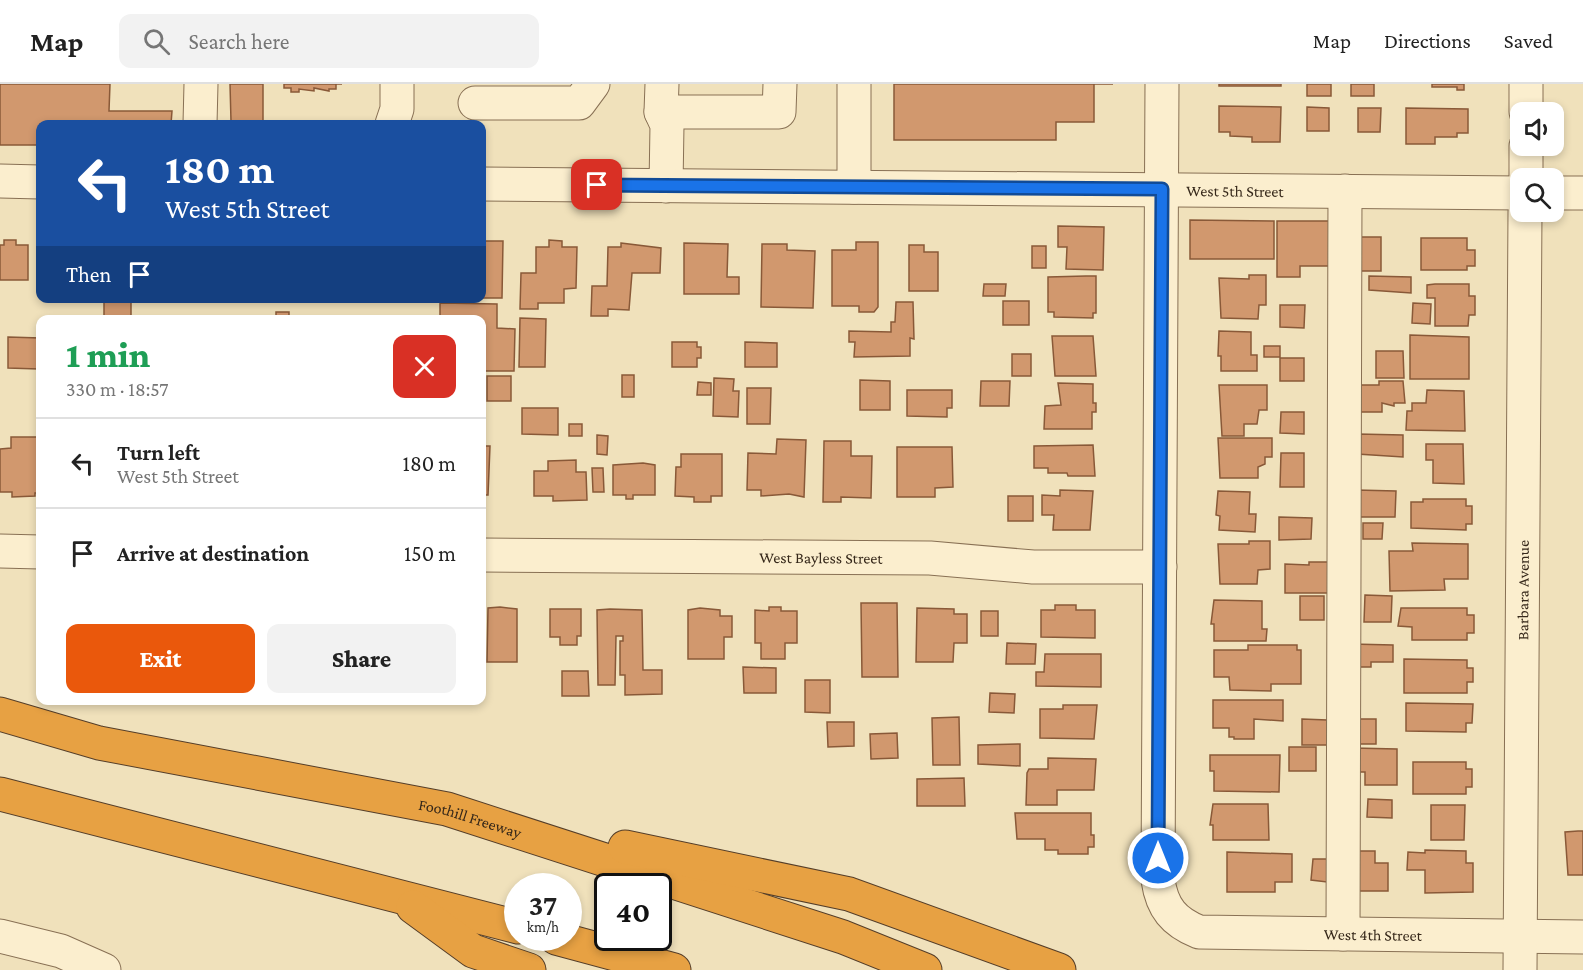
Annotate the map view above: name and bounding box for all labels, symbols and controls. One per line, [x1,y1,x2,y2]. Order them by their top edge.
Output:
search box [119,14,539,68]
icon: search [140,25,173,58]
text: Map [30,26,83,57]
text: Search here [188,29,289,54]
text: Map [1313,29,1351,53]
text: Directions [1384,29,1471,53]
text: Saved [1504,29,1553,53]
map controls [1510,102,1564,222]
button: sound [1510,102,1564,156]
icon: left [66,144,144,222]
text: 180 m [165,145,274,192]
pin [571,159,622,210]
icon: arrive [580,168,613,201]
button: search [1510,168,1564,222]
street label: West 5th Street [1186,182,1284,199]
text: West 5th Street [165,194,329,224]
icon: arrive [123,258,156,291]
text: Then [66,262,111,287]
text: 1 min [66,335,150,375]
button: close [393,335,456,398]
text: 330 m · 18:57 [66,378,168,400]
text: Turn left [117,440,200,465]
icon: left [66,447,99,480]
text: 180 m [403,451,456,476]
text: West 5th Street [117,465,239,487]
icon: arrive [66,537,99,570]
street label: Barbara Avenue [1514,540,1531,640]
text: Arrive at destination [117,541,309,566]
text: 150 m [404,541,456,566]
street label: West Bayless Street [759,548,883,567]
button: Exit [66,624,255,693]
button: Share [267,624,456,693]
street label: Foothill Freeway [417,795,524,842]
position arrow [1126,826,1190,890]
speed limit sign: 40 [594,873,672,951]
text: 37 [529,888,557,921]
text: km/h [527,919,559,935]
street label: West 4th Street [1324,925,1423,943]

